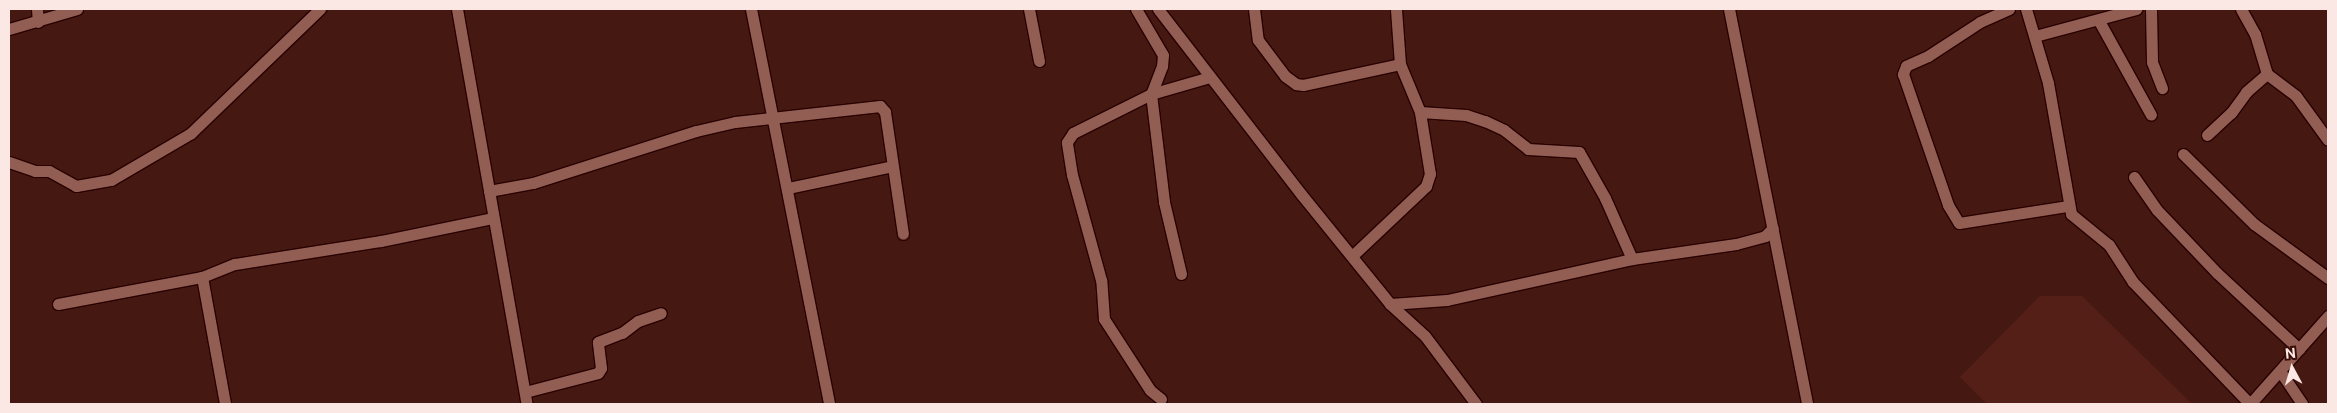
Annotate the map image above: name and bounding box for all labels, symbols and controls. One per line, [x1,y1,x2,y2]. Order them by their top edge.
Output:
north arrow [2267,343,2317,393]
text: N [2284,345,2297,362]

